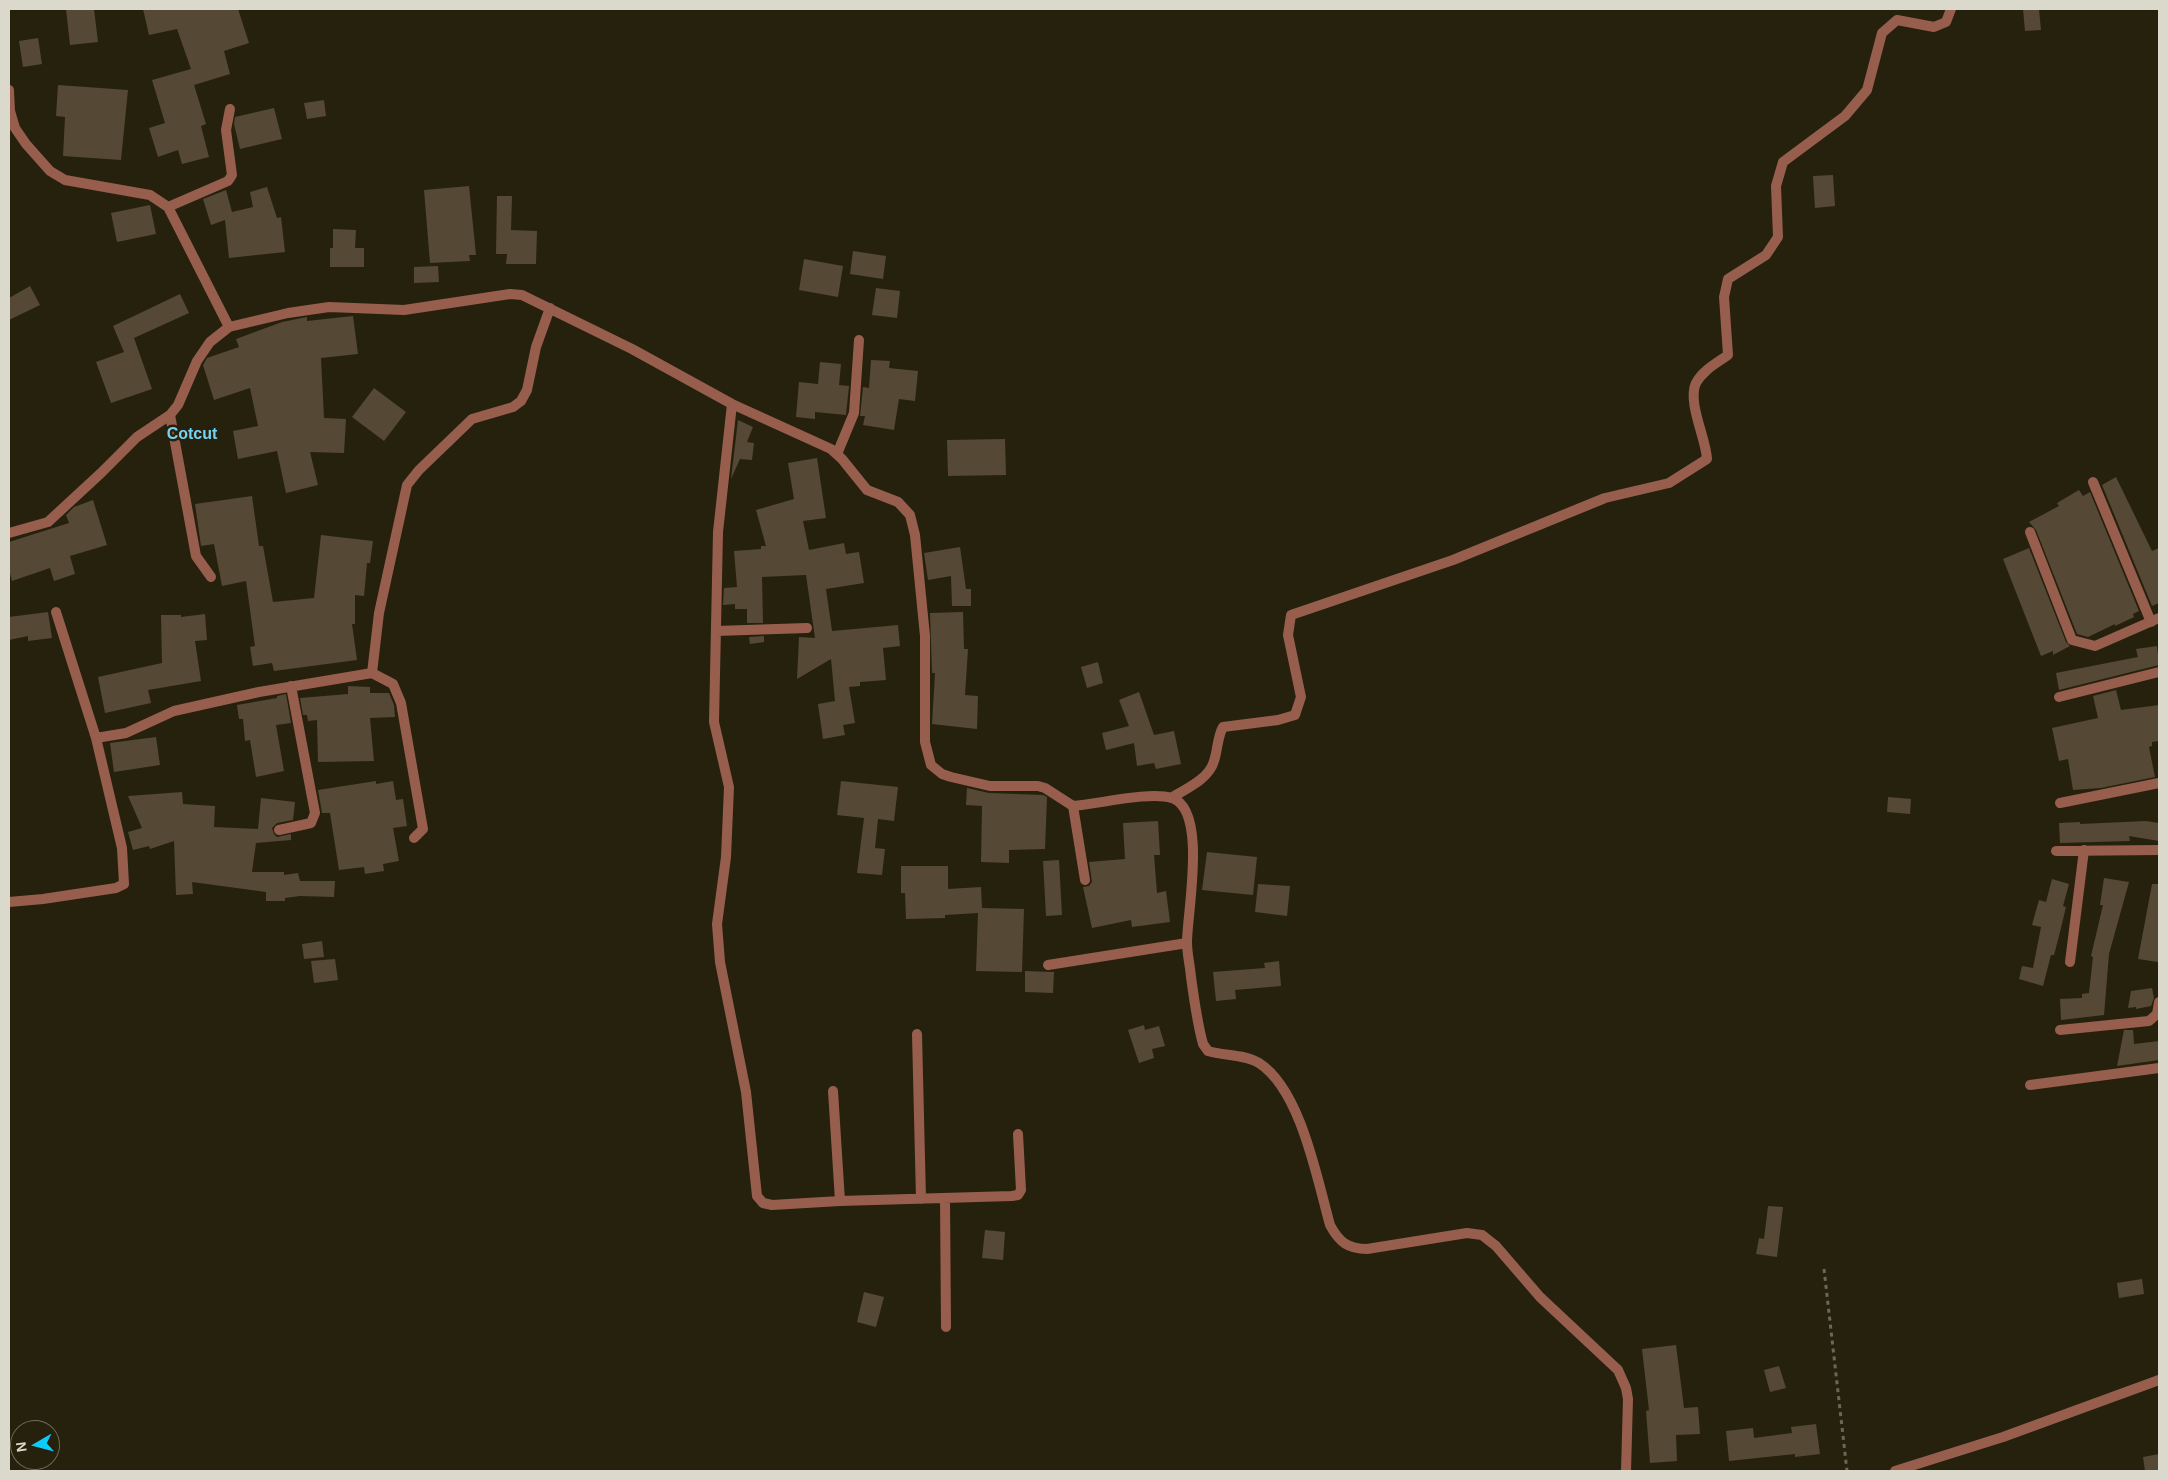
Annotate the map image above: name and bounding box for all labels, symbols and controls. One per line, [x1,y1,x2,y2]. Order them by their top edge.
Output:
district label: Cotcut [167,425,217,445]
north arrow [10,1420,60,1470]
text: N [13,1441,30,1453]

